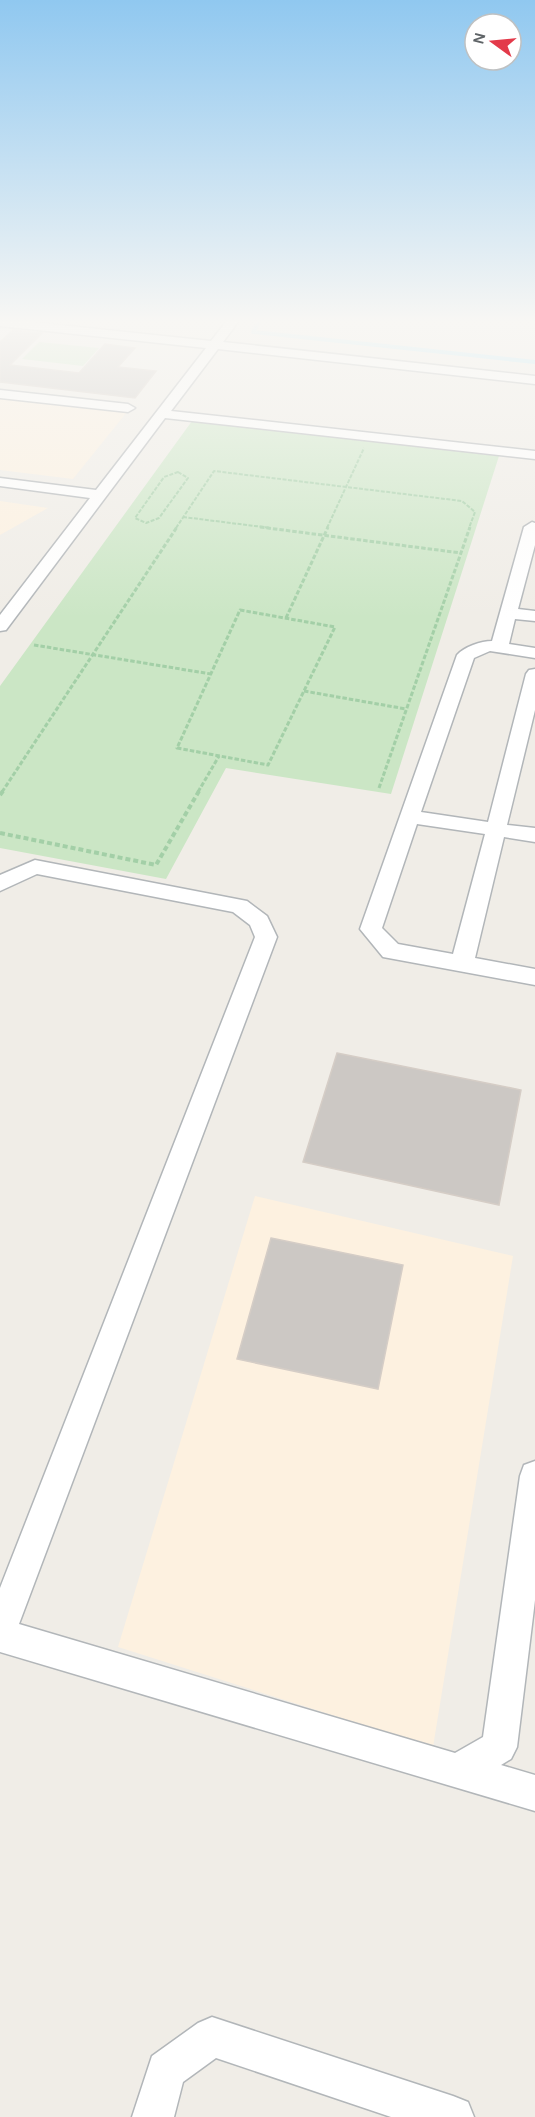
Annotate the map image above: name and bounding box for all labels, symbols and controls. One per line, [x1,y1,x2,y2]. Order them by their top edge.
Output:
north arrow [463,12,523,72]
text: N [468,30,490,46]

